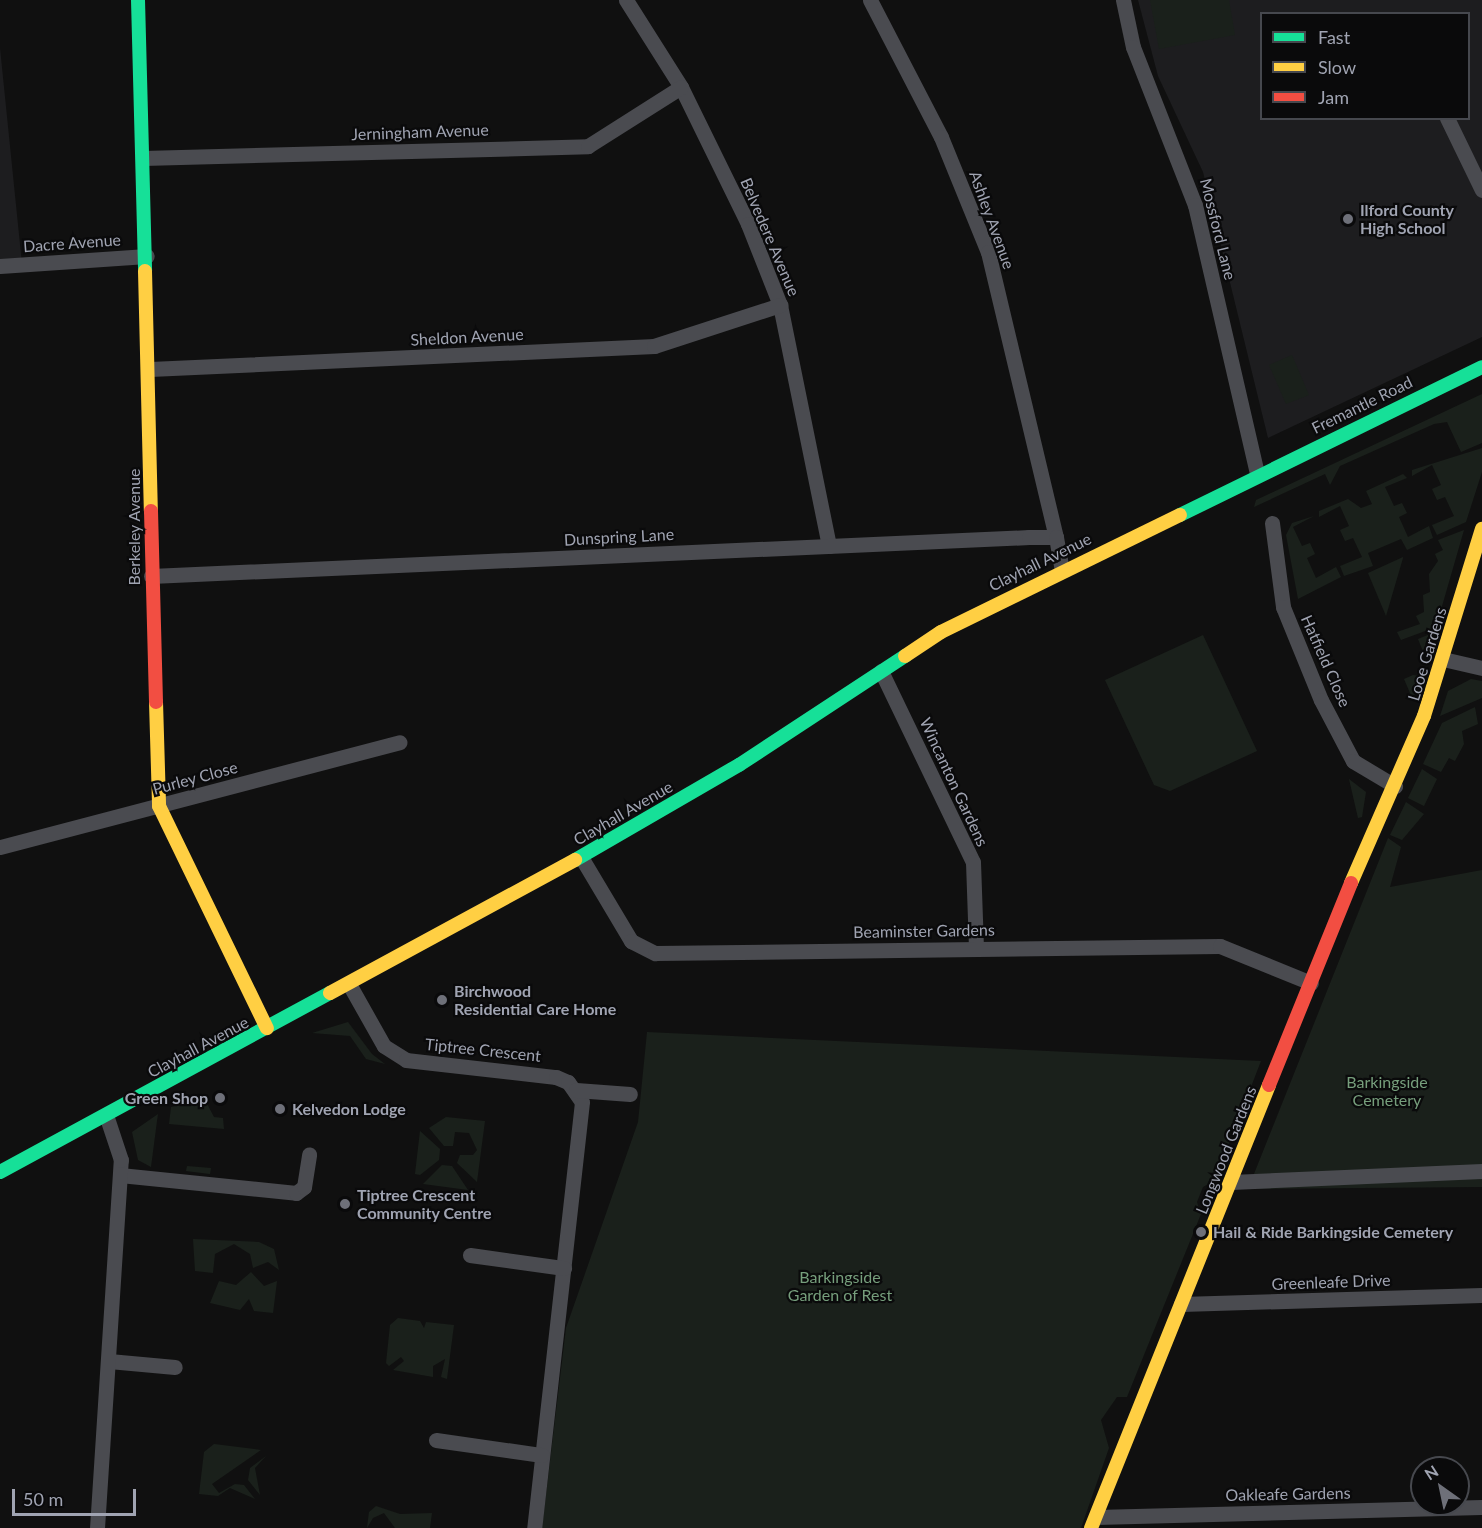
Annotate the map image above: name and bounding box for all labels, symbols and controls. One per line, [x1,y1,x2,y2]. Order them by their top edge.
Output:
legend [1260,12,1470,120]
text: Fast [1318,26,1350,48]
text: Slow [1318,56,1356,78]
text: Jam [1318,86,1349,108]
street label: Jerningham Avenue [351,120,489,144]
street label: Ashley Avenue [965,168,1019,272]
street label: Belvedere Avenue [736,175,804,299]
street label: Mossford Lane [1196,176,1240,282]
place label: Ilford County High School [1360,200,1454,238]
marker: Ilford County High School [1341,212,1355,226]
street label: Dacre Avenue [22,230,122,256]
street label: Sheldon Avenue [410,324,524,350]
street label: Fremantle Road [1308,372,1416,438]
street label: Berkeley Avenue [124,468,144,586]
street label: Dunspring Lane [563,525,675,549]
street label: Clayhall Avenue [985,529,1095,595]
street label: Looe Gardens [1404,605,1450,703]
street label: Hatfield Close [1297,612,1355,710]
street label: Wincanton Gardens [916,715,992,849]
street label: Purley Close [150,757,240,799]
street label: Clayhall Avenue [570,777,676,849]
street label: Beaminster Gardens [853,920,995,942]
place label: Birchwood Residential Care Home [454,981,616,1019]
marker: Birchwood Residential Care Home [435,993,449,1007]
street label: Clayhall Avenue [144,1012,252,1082]
street label: Tiptree Crescent [424,1034,542,1066]
park label: Barkingside Cemetery [1346,1072,1428,1110]
street label: Longwood Gardens [1192,1083,1260,1217]
place label: Green Shop [125,1088,208,1108]
marker: Green Shop [213,1091,227,1105]
place label: Kelvedon Lodge [292,1099,406,1119]
marker: Kelvedon Lodge [273,1102,287,1116]
place label: Tiptree Crescent Community Centre [357,1185,492,1223]
marker: Tiptree Crescent Community Centre [338,1197,352,1211]
place label: Hail & Ride Barkingside Cemetery [1213,1222,1453,1242]
marker: Hail & Ride Barkingside Cemetery [1194,1225,1208,1239]
park label: Barkingside Garden of Rest [788,1267,892,1305]
street label: Greenleafe Drive [1271,1270,1391,1294]
north arrow [1410,1456,1470,1516]
text: N [1421,1461,1441,1483]
scale bar [15,1477,140,1515]
street label: Oakleafe Gardens [1225,1483,1351,1505]
text: 50 m [23,1488,63,1510]

